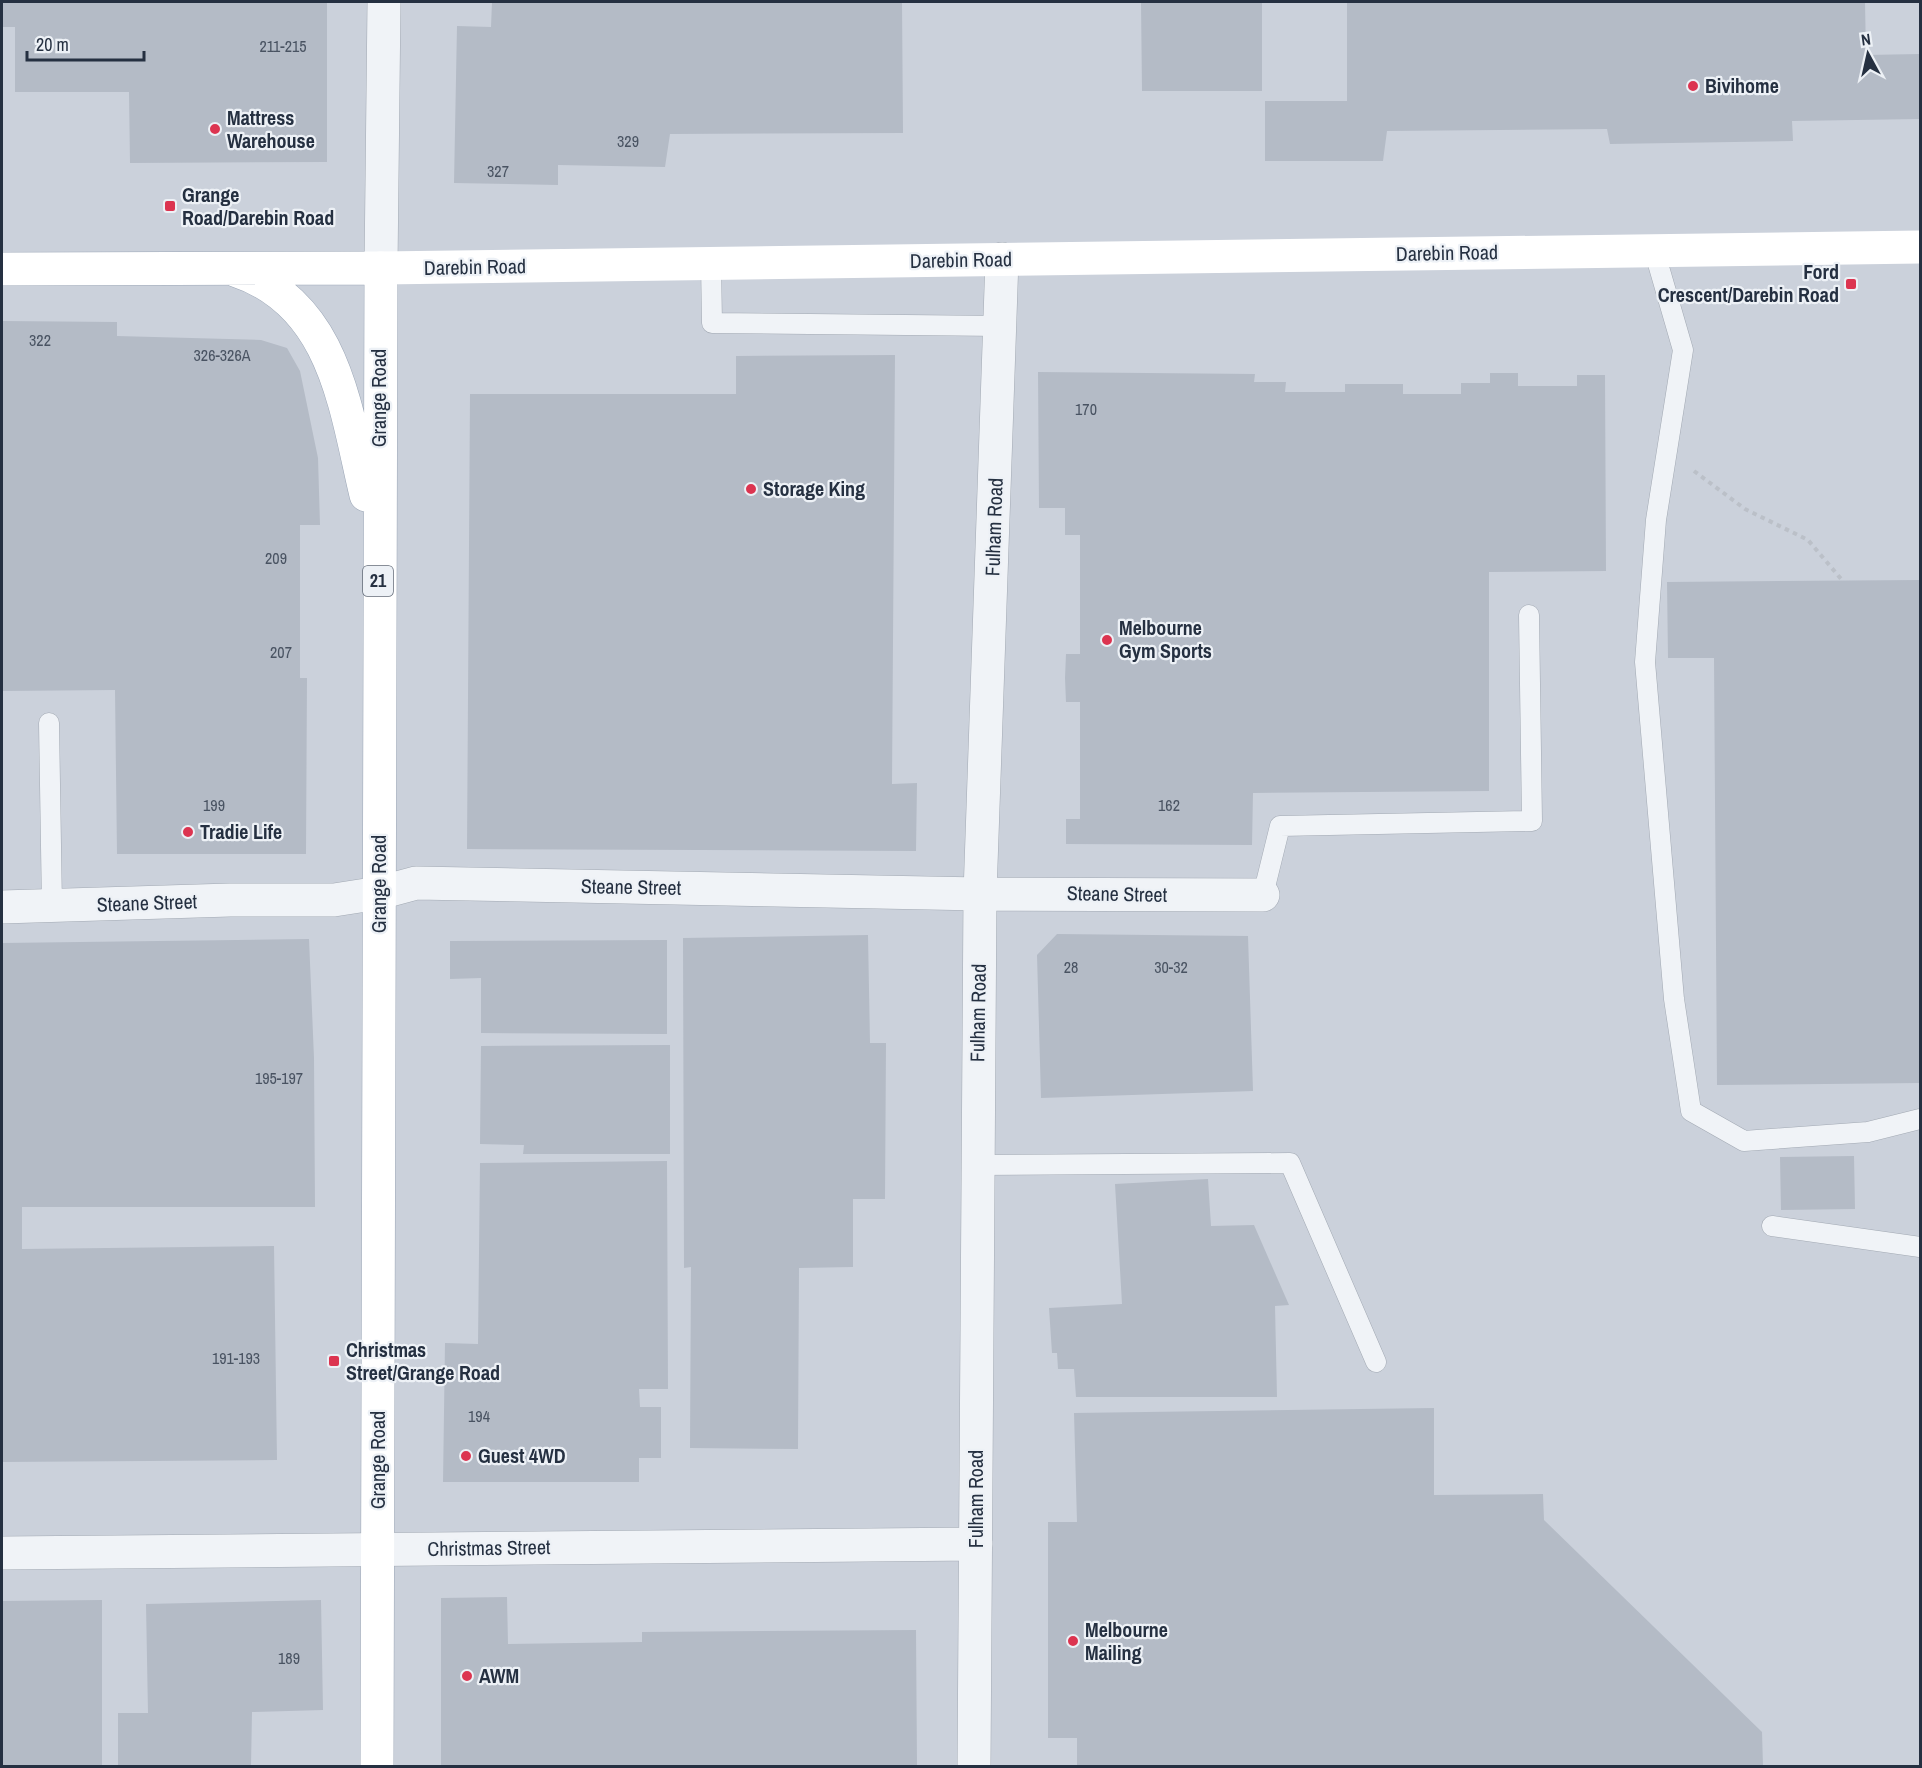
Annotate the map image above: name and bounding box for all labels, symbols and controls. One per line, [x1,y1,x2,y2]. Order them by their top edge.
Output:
scale bar [27,24,144,62]
north arrow [1838,24,1898,84]
text: N [1860,28,1872,51]
text: 20 m [36,32,69,57]
house number: 211-215 [259,35,307,57]
place label: Bivihome [1705,72,1779,99]
marker: Bivihome [1686,79,1700,93]
place label: Mattress Warehouse [227,104,315,154]
marker: Mattress Warehouse [208,122,222,136]
house number: 329 [617,130,639,152]
house number: 327 [487,160,509,182]
place label: Grange Road/Darebin Road [182,181,334,231]
marker: Grange Road/Darebin Road [163,199,177,213]
street label: Darebin Road [1396,238,1498,267]
street label: Darebin Road [910,245,1012,274]
street label: Darebin Road [424,252,526,281]
place label: Ford Crescent/Darebin Road [1658,258,1839,308]
marker: Ford Crescent/Darebin Road [1844,277,1858,291]
house number: 322 [29,329,51,351]
house number: 326-326A [194,344,251,366]
street label: Grange Road [365,349,392,447]
house number: 170 [1075,398,1097,420]
place label: Storage King [763,475,865,502]
street label: Fulham Road [978,477,1009,577]
marker: Storage King [744,482,758,496]
house number: 209 [265,547,287,569]
road number: 21 [363,566,393,596]
place label: Melbourne Gym Sports [1119,614,1212,664]
marker: Melbourne Gym Sports [1100,633,1114,647]
house number: 207 [270,641,292,663]
house number: 199 [203,794,225,816]
house number: 162 [1158,794,1180,816]
place label: Tradie Life [200,818,282,845]
marker: Tradie Life [181,825,195,839]
street label: Grange Road [365,835,392,933]
street label: Steane Street [581,872,682,901]
street label: Steane Street [1067,879,1168,908]
street label: Steane Street [96,887,198,918]
house number: 28 [1064,956,1078,978]
house number: 30-32 [1154,956,1188,978]
street label: Fulham Road [963,964,992,1062]
house number: 195-197 [255,1067,303,1089]
place label: Christmas Street/Grange Road [346,1336,500,1386]
house number: 191-193 [212,1347,260,1369]
marker: Christmas Street/Grange Road [327,1354,341,1368]
house number: 194 [468,1405,490,1427]
street label: Grange Road [364,1411,391,1509]
place label: Guest 4WD [478,1442,566,1469]
marker: Guest 4WD [459,1449,473,1463]
street label: Fulham Road [962,1450,989,1548]
street label: Christmas Street [427,1533,551,1562]
place label: Melbourne Mailing [1085,1616,1168,1666]
marker: Melbourne Mailing [1066,1634,1080,1648]
house number: 189 [278,1647,300,1669]
place label: AWM [479,1662,519,1689]
marker: AWM [460,1669,474,1683]

